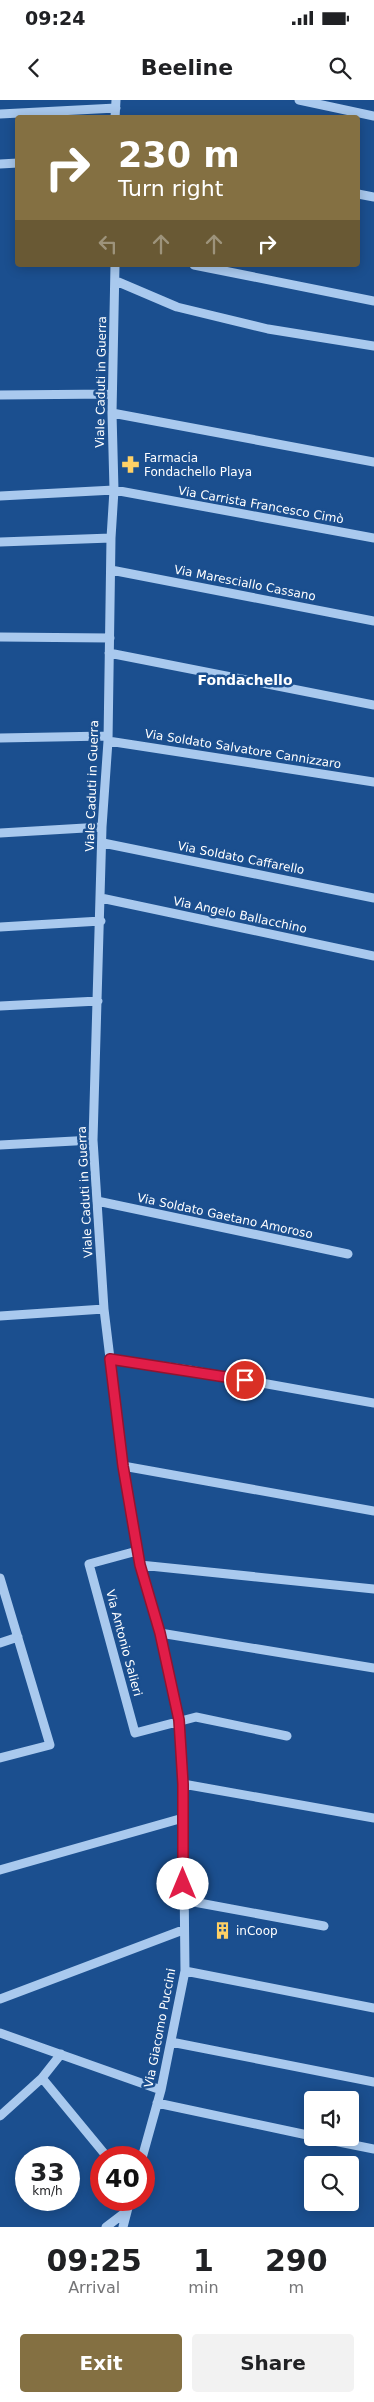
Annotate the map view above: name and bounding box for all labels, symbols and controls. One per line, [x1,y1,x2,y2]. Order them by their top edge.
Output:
text: 09:24 [25,7,85,29]
icon: back [20,54,48,82]
icon: search [326,54,354,82]
text: Beeline [141,55,233,80]
icon: right [35,135,100,200]
text: 230 m [118,135,240,175]
text: Turn right [118,176,223,201]
icon: left [94,230,122,258]
icon: ahead [147,230,175,258]
icon: ahead [200,230,228,258]
icon: right [253,230,281,258]
street label: Viale Caduti in Guerra [93,316,109,448]
place label: Farmacia Fondachello Playa [144,451,252,479]
pharmacy icon: Farmacia Fondachello Playa [120,455,140,475]
street label: Via Carrista Francesco Cimò [177,484,345,526]
street label: Via Maresciallo Cassano [173,562,317,604]
district label: Fondachello [197,672,293,688]
street label: Viale Caduti in Guerra [83,720,101,852]
street label: Via Soldato Salvatore Cannizzaro [144,727,342,771]
street label: Via Soldato Caffarello [176,839,306,877]
street label: Via Angelo Ballacchino [172,894,308,936]
street label: Viale Caduti in Guerra [75,1126,95,1258]
street label: Via Soldato Gaetano Amoroso [136,1191,314,1241]
pin [224,1359,266,1401]
icon: arrive [231,1366,259,1394]
street label: Via Antonio Salieri [103,1588,145,1698]
position arrow [156,1857,208,1909]
building icon: inCoop [212,1921,232,1941]
place label: inCoop [236,1924,278,1938]
street label: Via Giacomo Puccini [142,1967,178,2089]
map controls [304,2091,359,2211]
button: sound [304,2091,359,2146]
speed limit sign: 40 [90,2146,155,2211]
button: search [304,2156,359,2211]
text: 33 [30,2158,65,2187]
text: km/h [32,2184,63,2198]
text: 09:25 [46,2243,142,2278]
text: 1 [193,2243,214,2278]
text: 290 [265,2243,328,2278]
text: Arrival [68,2278,120,2297]
text: min [188,2278,219,2297]
text: m [288,2278,304,2297]
button: Exit [20,2334,182,2392]
button: Share [192,2334,354,2392]

